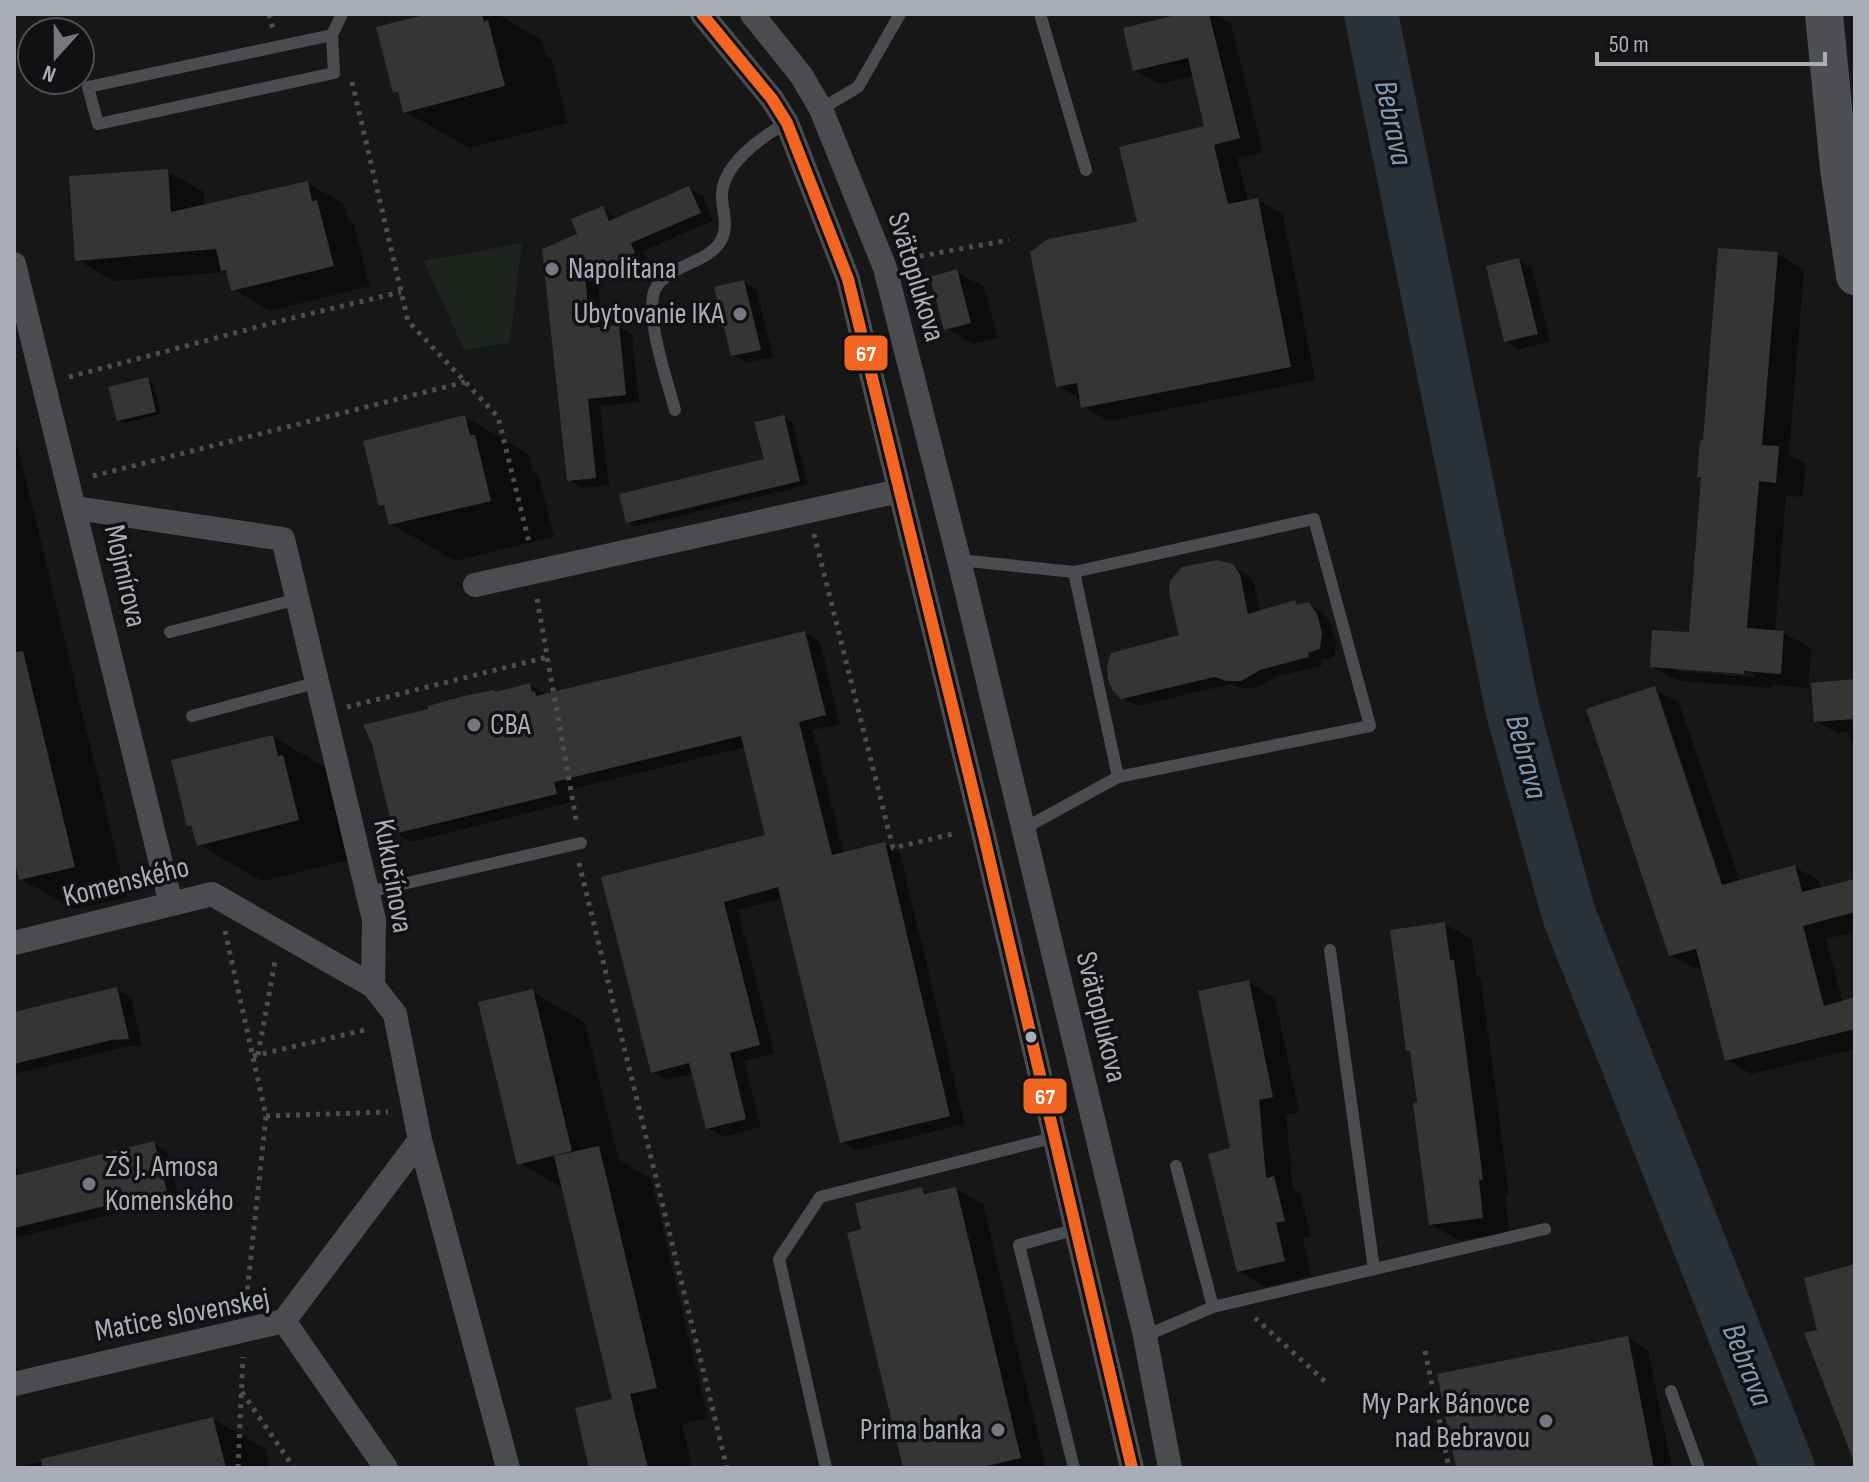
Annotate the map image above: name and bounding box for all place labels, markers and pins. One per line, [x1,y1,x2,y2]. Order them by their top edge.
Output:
place label: Napolitana [568,251,676,287]
marker: Napolitana [543,260,561,278]
place label: Ubytovanie IKA [573,296,724,332]
marker: Ubytovanie IKA [731,305,749,323]
place label: CBA [490,707,531,743]
marker: CBA [465,716,483,734]
unlabelled marker [1023,1029,1039,1045]
place label: ZŠ J. Amosa Komenského [105,1149,234,1219]
marker: ZŠ J. Amosa Komenského [80,1175,98,1193]
place label: My Park Bánovce nad Bebravou [1362,1386,1530,1456]
place label: Prima banka [860,1412,982,1448]
marker: My Park Bánovce nad Bebravou [1537,1412,1555,1430]
marker: Prima banka [989,1421,1007,1439]

